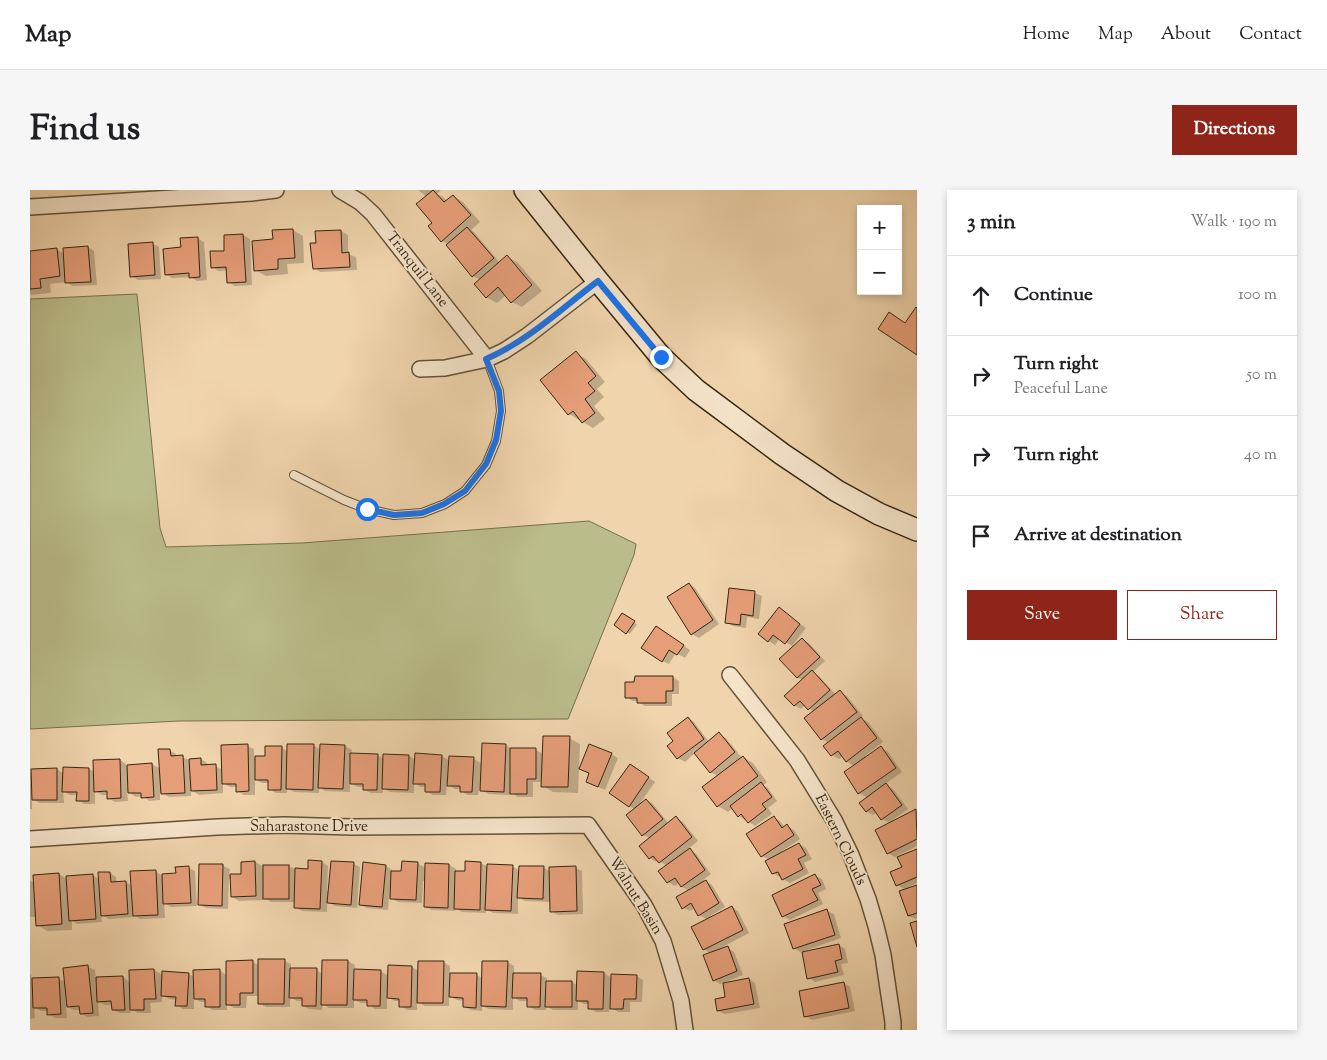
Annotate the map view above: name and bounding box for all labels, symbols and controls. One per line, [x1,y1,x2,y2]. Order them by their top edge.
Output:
text: Map [25,18,71,52]
text: Home [1023,22,1070,48]
text: Map [1098,22,1133,48]
text: About [1161,22,1211,48]
text: Contact [1239,22,1302,48]
text: Find us [30,105,140,156]
button: Directions [1172,105,1297,155]
map controls [857,205,902,295]
button: + [857,205,902,250]
text: 3 min [967,208,1016,238]
text: Walk · 190 m [1190,211,1277,234]
street label: Tranquil Lane [381,228,453,312]
button: − [857,250,902,295]
icon: ahead [967,282,995,310]
text: Continue [1014,282,1093,309]
text: 100 m [1238,284,1277,307]
route end [650,346,673,369]
text: Turn right [1014,351,1098,378]
icon: right [967,362,995,390]
text: 50 m [1246,364,1277,387]
text: Peaceful Lane [1014,378,1108,401]
icon: right [967,442,995,470]
text: Turn right [1014,442,1098,469]
text: 40 m [1244,444,1277,467]
route start [356,498,379,521]
icon: arrive [967,522,995,550]
text: Arrive at destination [1014,522,1182,549]
button: Save [967,590,1117,640]
button: Share [1127,590,1277,640]
street label: Eastern Clouds [809,791,871,889]
street label: Saharastone Drive [250,817,368,838]
street label: Walnut Basin [603,853,667,939]

